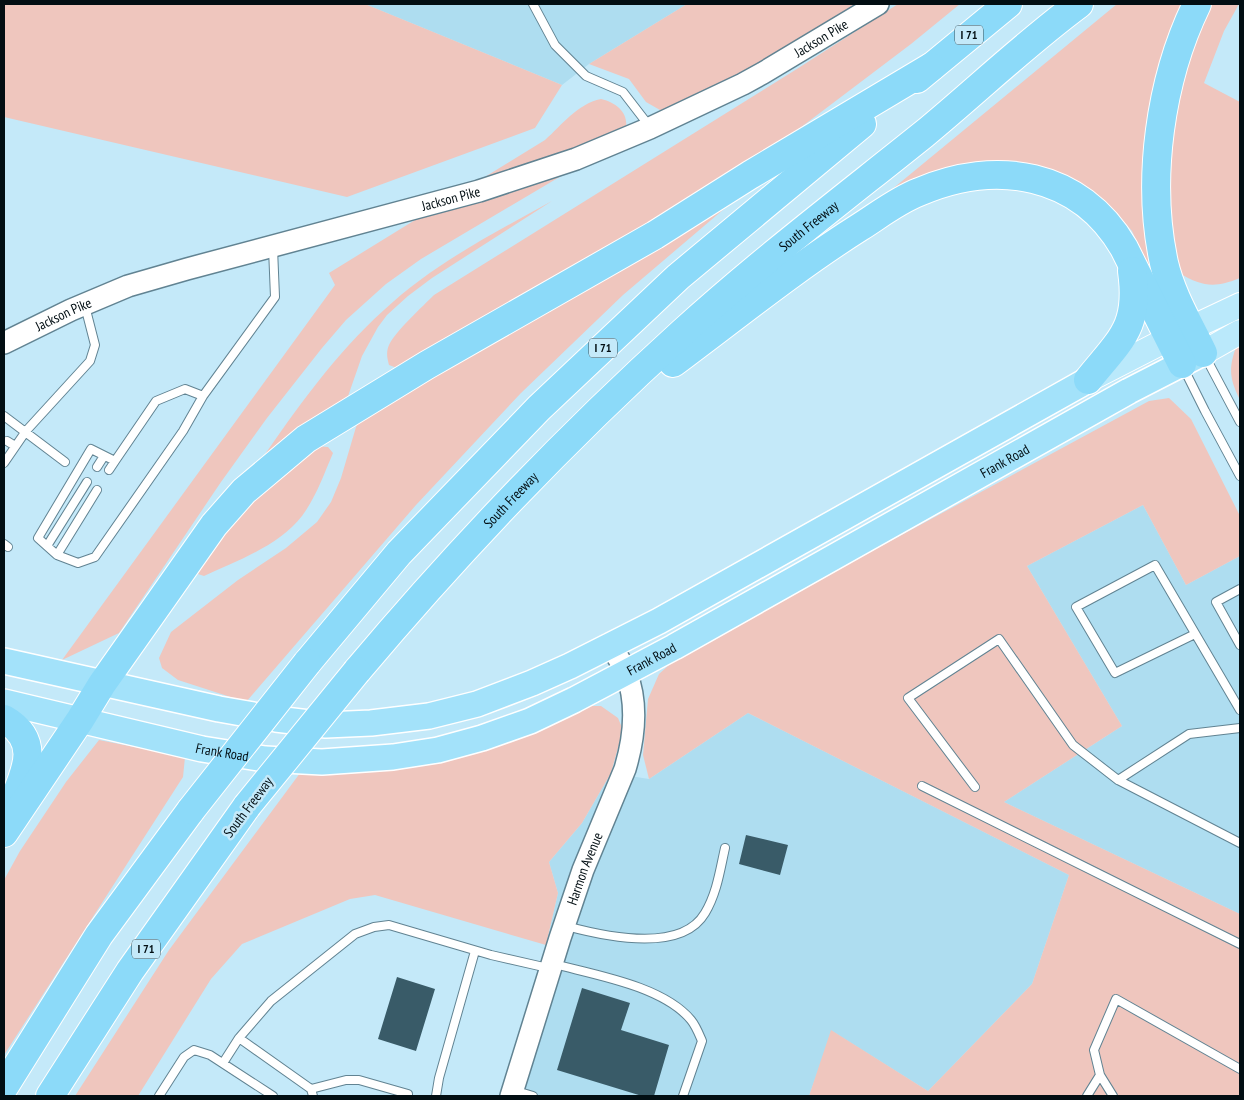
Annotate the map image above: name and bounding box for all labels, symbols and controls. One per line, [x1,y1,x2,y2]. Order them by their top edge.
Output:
street label: Jackson Pike [790,15,852,62]
road number: I 71 [955,26,983,44]
street label: Jackson Pike [419,182,482,215]
street label: South Freeway [775,196,843,255]
street label: Jackson Pike [32,293,94,336]
road number: I 71 [589,338,617,358]
street label: Frank Road [977,440,1032,482]
street label: South Freeway [480,467,542,532]
street label: Frank Road [624,639,679,679]
street label: Frank Road [194,739,250,765]
street label: South Freeway [219,773,277,841]
street label: Harmon Avenue [563,829,607,907]
road number: I 71 [132,940,160,959]

